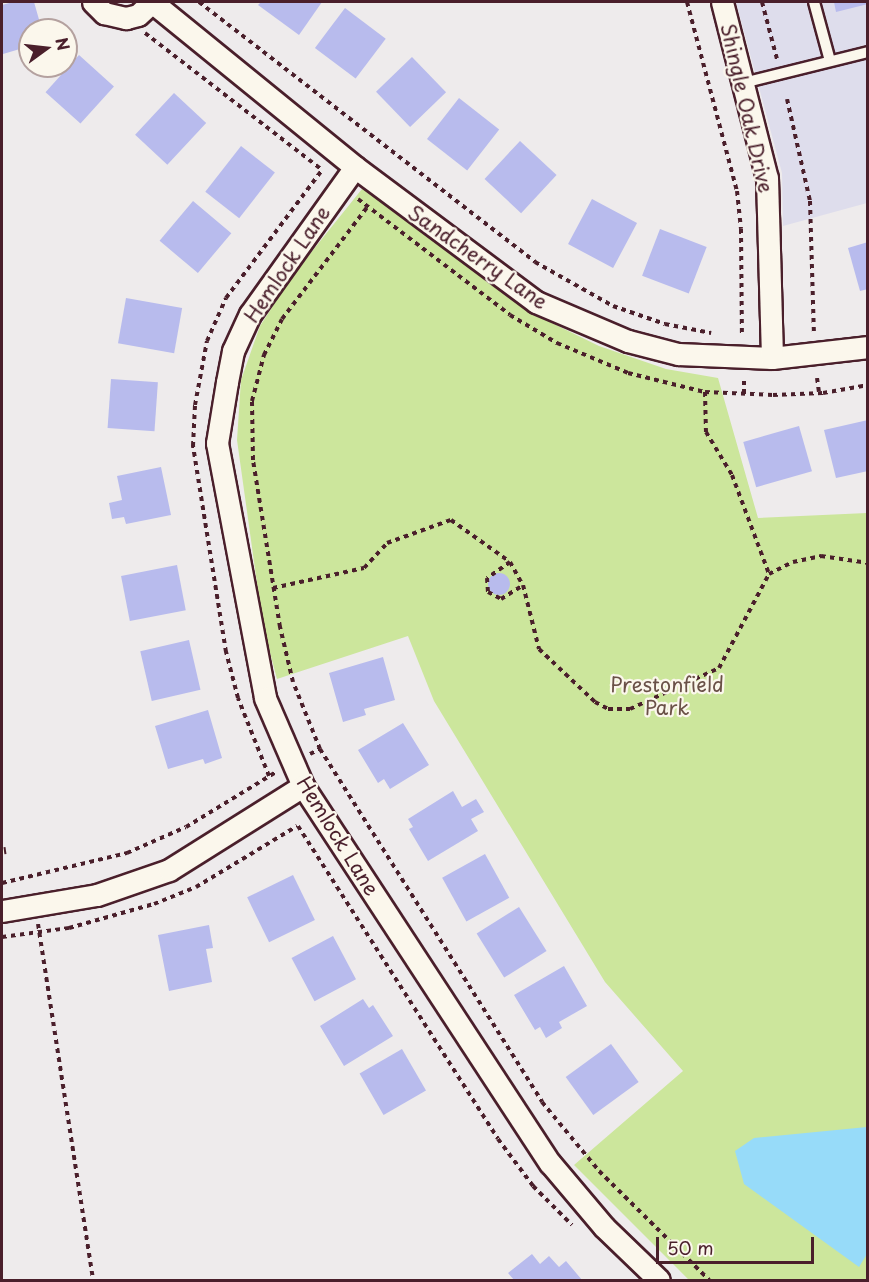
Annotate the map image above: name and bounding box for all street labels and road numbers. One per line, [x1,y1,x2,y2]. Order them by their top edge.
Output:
street label: Shingle Oak Drive [716,20,778,196]
street label: Sandcherry Lane [403,200,553,314]
street label: Hemlock Lane [239,201,335,327]
street label: Hemlock Lane [292,772,384,900]

